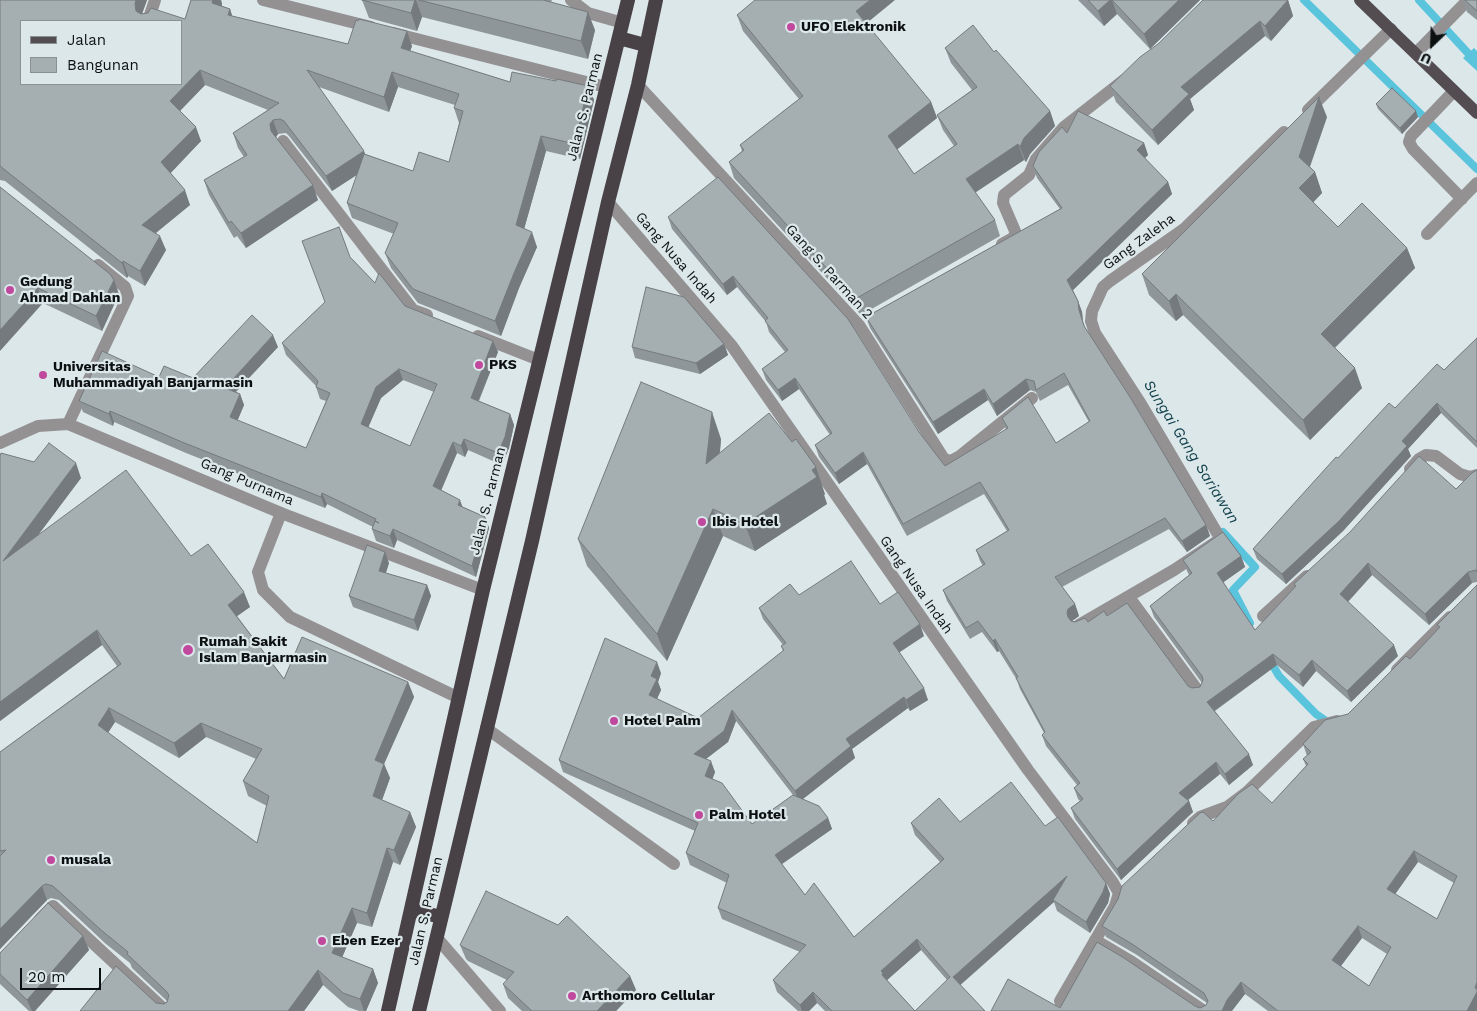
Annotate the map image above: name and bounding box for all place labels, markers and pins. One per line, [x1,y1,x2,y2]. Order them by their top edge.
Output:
place label: UFO Elektronik [801,19,906,35]
marker: UFO Elektronik [785,21,797,33]
place label: Gedung Ahmad Dahlan [20,274,120,306]
marker: Gedung Ahmad Dahlan [4,284,16,296]
place label: PKS [489,357,517,373]
place label: Universitas Muhammadiyah Banjarmasin [53,359,253,392]
marker: PKS [473,359,485,371]
marker: Universitas Muhammadiyah Banjarmasin [37,369,49,381]
place label: Ibis Hotel [712,514,778,530]
marker: Ibis Hotel [696,516,708,528]
place label: Rumah Sakit Islam Banjarmasin [199,634,327,666]
marker: Rumah Sakit Islam Banjarmasin [181,643,195,657]
place label: Hotel Palm [624,713,701,729]
marker: Hotel Palm [608,715,620,727]
place label: Palm Hotel [709,807,786,823]
marker: Palm Hotel [693,809,705,821]
place label: musala [61,852,111,868]
marker: musala [45,854,57,866]
place label: Eben Ezer [332,933,401,949]
marker: Eben Ezer [316,935,328,947]
place label: Arthomoro Cellular [582,988,715,1004]
marker: Arthomoro Cellular [566,990,578,1002]

